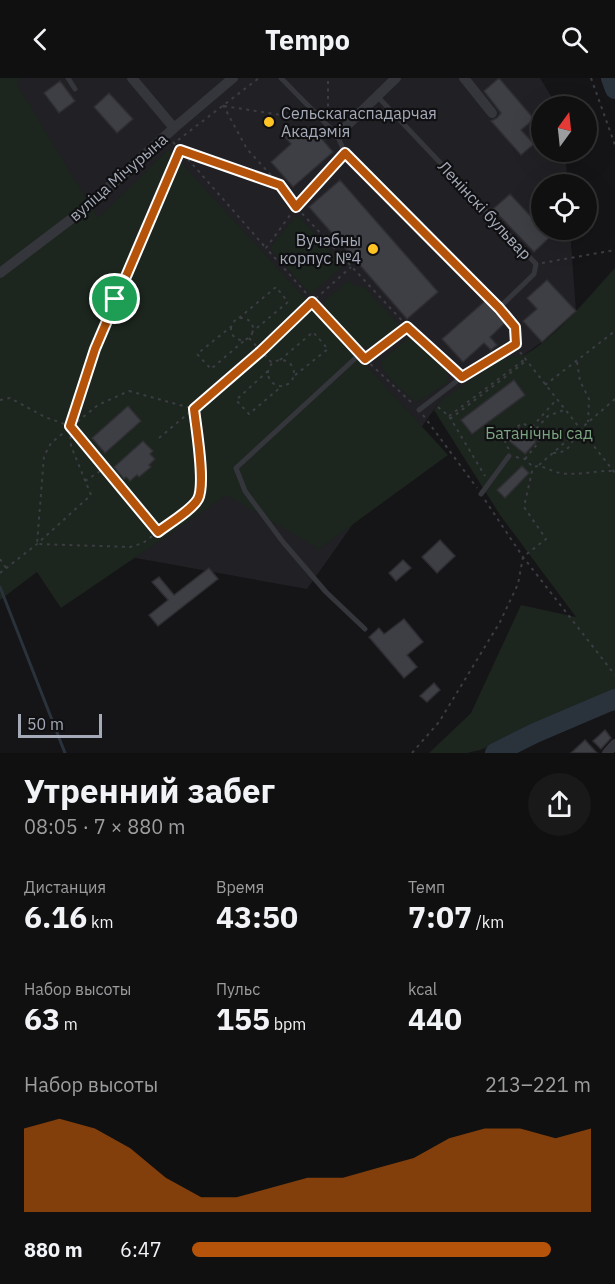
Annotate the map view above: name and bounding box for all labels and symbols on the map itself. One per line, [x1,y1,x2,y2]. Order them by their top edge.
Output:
north arrow [531,96,597,162]
place label: Сельскагаспадарчая Акадэмія [281,103,437,141]
marker: Сельскагаспадарчая Акадэмія [262,115,276,129]
street label: вуліца Мічурына [65,129,172,225]
street label: Ленінскі бульвар [434,156,536,264]
place label: Вучэбны корпус №4 [279,230,361,268]
marker: Вучэбны корпус №4 [366,242,380,256]
pin [89,273,140,324]
park label: Батанічны сад [485,423,593,443]
scale bar [18,711,102,738]

